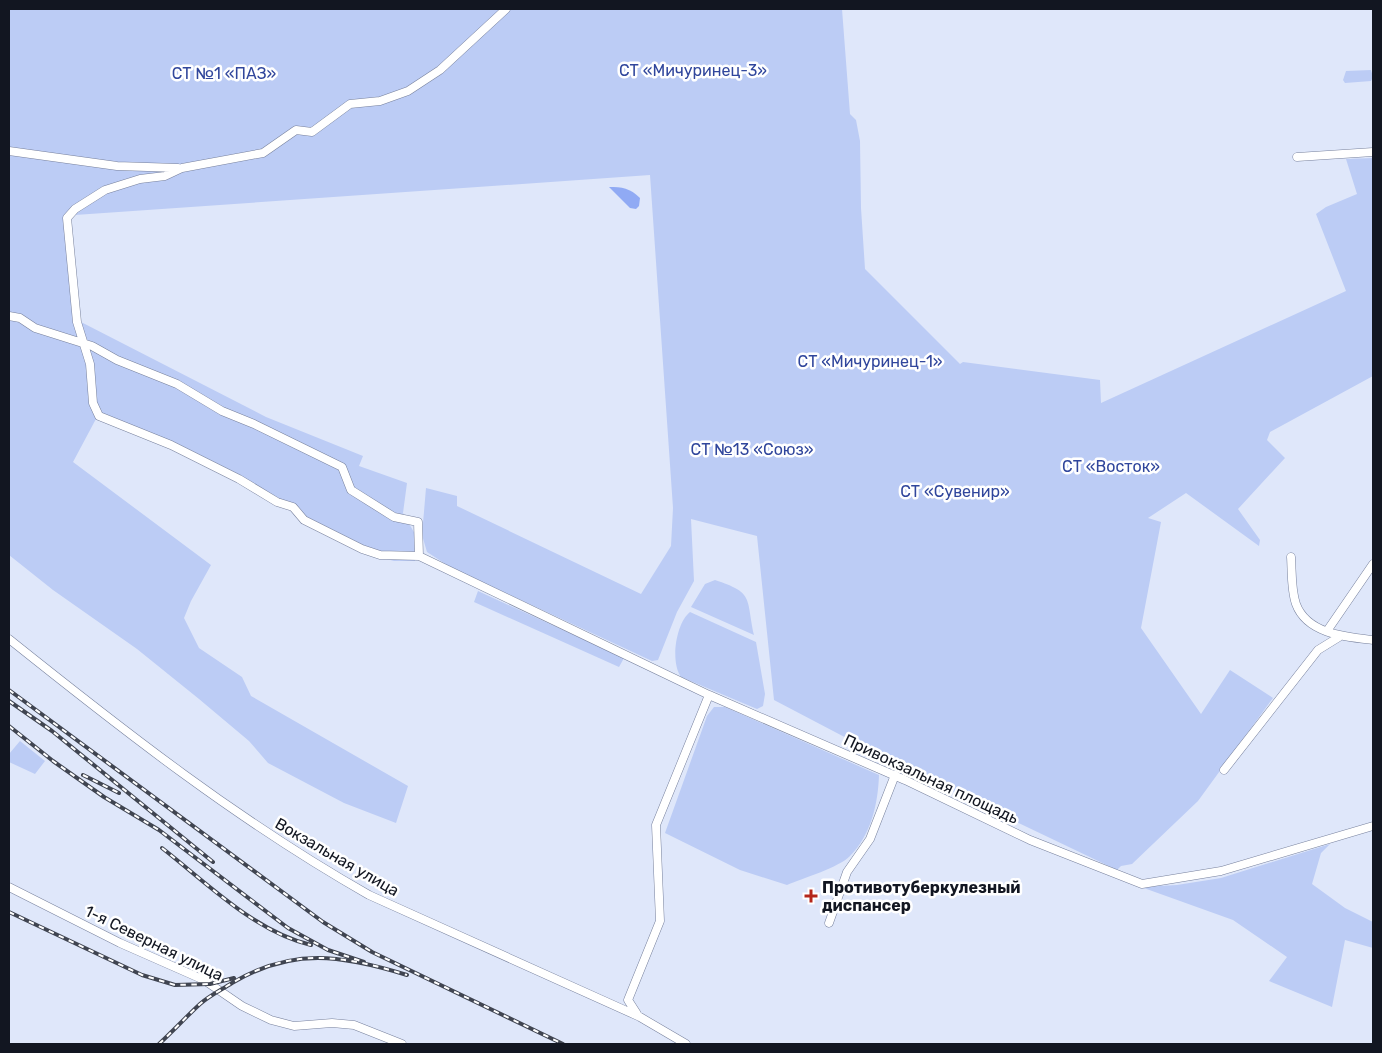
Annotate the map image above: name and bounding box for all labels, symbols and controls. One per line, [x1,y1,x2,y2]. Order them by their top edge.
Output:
park label: СТ «Мичуринец-3» [619,61,767,80]
park label: СТ №1 «ПАЗ» [172,64,277,83]
park label: СТ «Мичуринец-1» [797,352,943,371]
park label: СТ №13 «Союз» [691,440,814,459]
park label: СТ «Восток» [1062,457,1160,476]
park label: СТ «Сувенир» [900,482,1010,501]
street label: Привокзальная площадь [841,730,1021,828]
street label: Вокзальная улица [272,814,402,900]
place label: Противотуберкулезный диспансер [822,878,1021,915]
marker: Противотуберкулезный диспансер [804,889,818,903]
street label: 1-я Северная улица [82,901,226,985]

